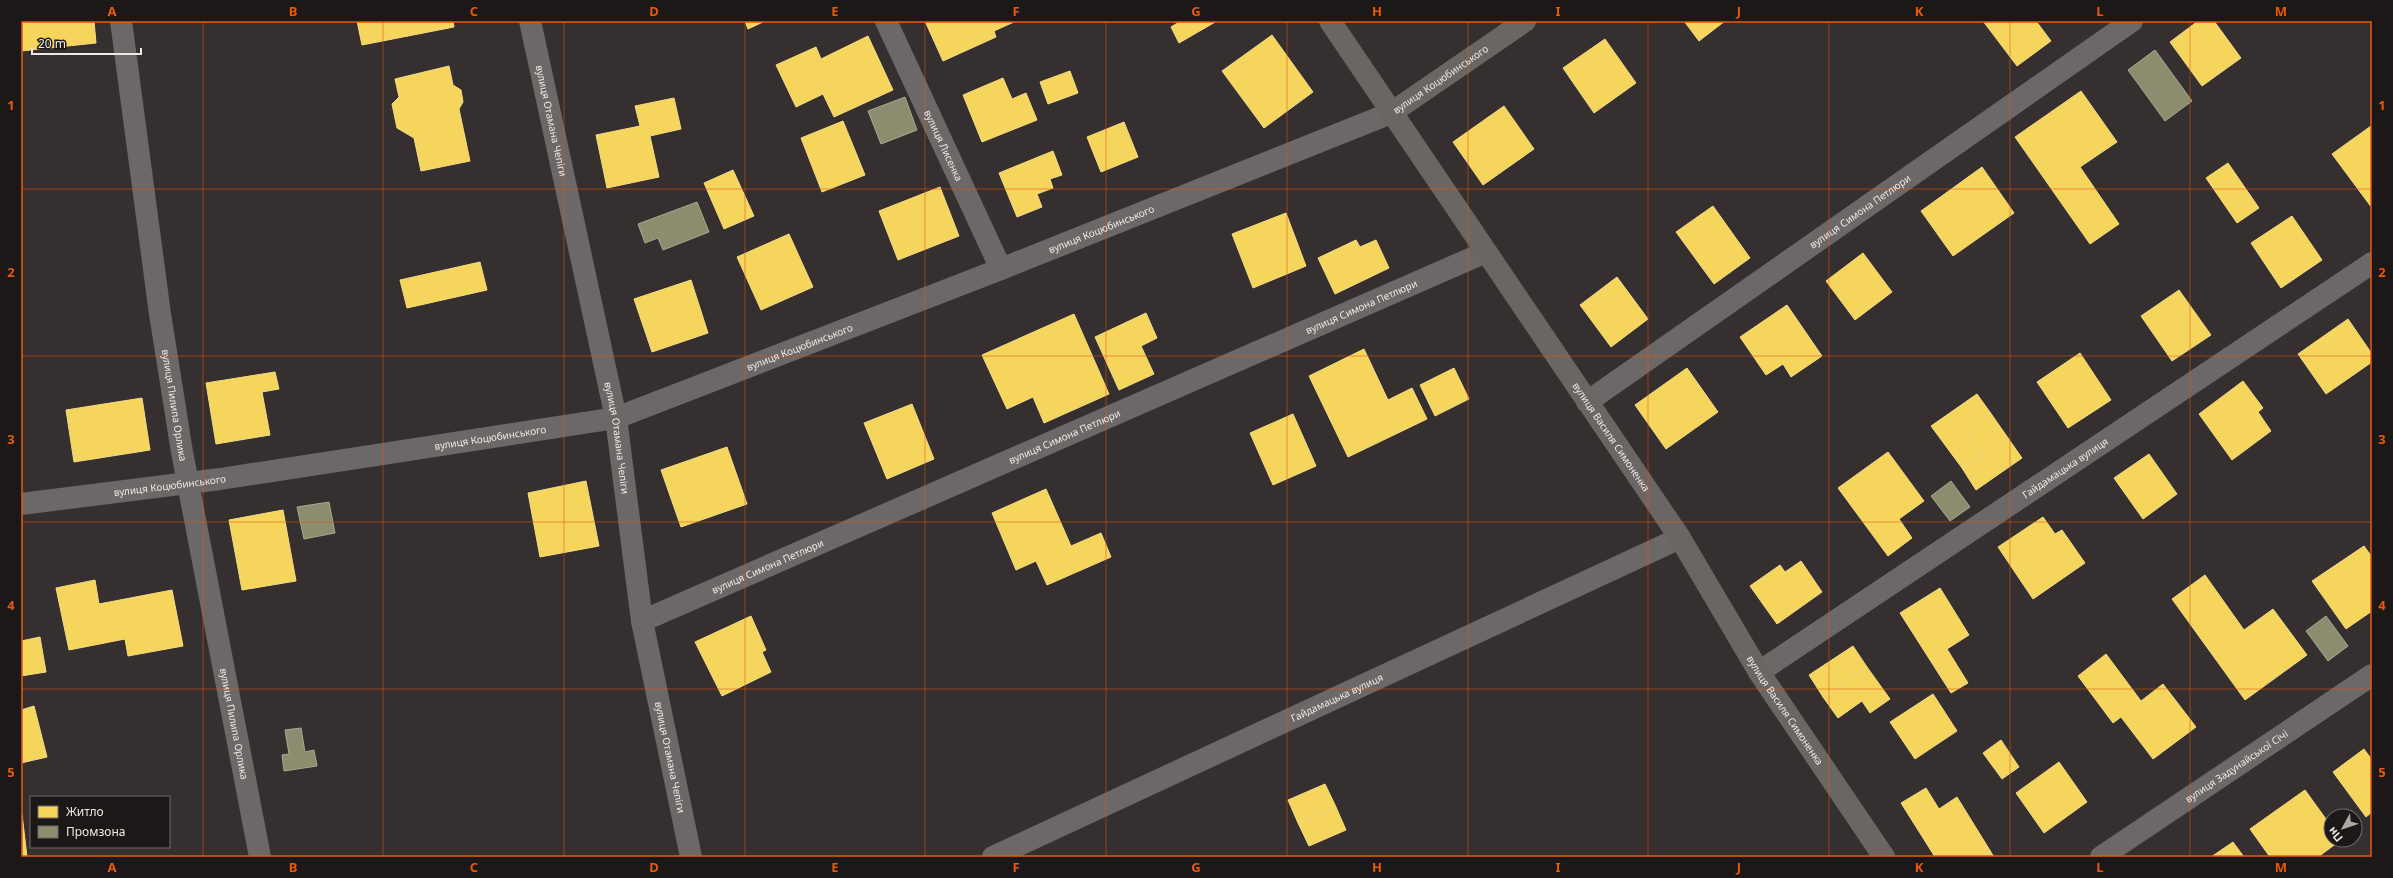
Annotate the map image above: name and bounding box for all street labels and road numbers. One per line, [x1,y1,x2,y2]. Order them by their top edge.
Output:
street label: вулиця Коцюбинського [1390,41,1491,117]
street label: вулиця Отамана Чепіги [533,64,570,178]
street label: вулиця Лисенка [921,107,966,183]
street label: вулиця Симона Петлюри [1806,171,1913,252]
street label: вулиця Коцюбинського [1046,201,1156,256]
street label: вулиця Симона Петлюри [1303,276,1419,337]
street label: вулиця Коцюбинського [744,320,855,374]
street label: вулиця Пилипа Орлика [159,348,191,462]
street label: вулиця Василя Симоненка [1569,379,1653,494]
street label: вулиця Отамана Чепіги [601,380,633,495]
street label: вулиця Симона Петлюри [1006,406,1122,467]
street label: вулиця Коцюбинського [433,422,547,453]
street label: Гайдамацька вулиця [2019,434,2111,501]
street label: вулиця Коцюбинського [113,471,227,499]
street label: вулиця Симона Петлюри [709,536,826,597]
street label: вулиця Василя Симоненка [1744,653,1827,768]
street label: вулиця Пилипа Орлика [217,667,252,781]
street label: Гайдамацька вулиця [1288,670,1385,725]
street label: вулиця Отамана Чепіги [652,700,689,814]
street label: вулиця Задунайської Січі [2182,726,2291,806]

